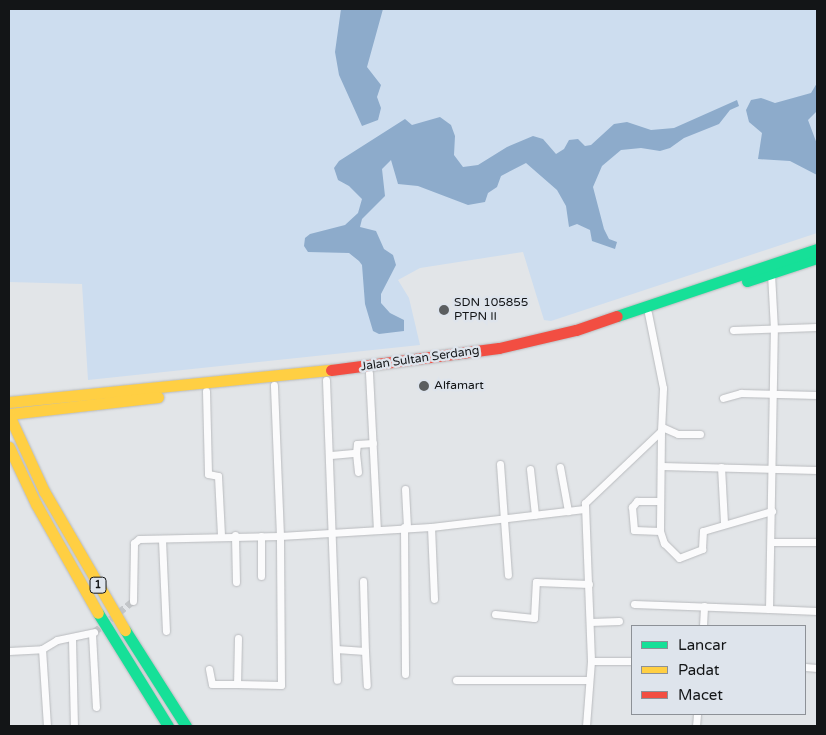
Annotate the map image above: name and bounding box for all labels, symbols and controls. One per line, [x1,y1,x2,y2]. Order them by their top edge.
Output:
place label: SDN 105855 PTPN II [454,296,528,324]
marker: SDN 105855 PTPN II [438,304,450,316]
street label: Jalan Sultan Serdang [360,344,480,374]
place label: Alfamart [434,379,484,393]
marker: Alfamart [418,380,430,392]
road number: 1 [89,576,107,594]
legend [631,625,806,715]
text: Lancar [678,636,726,654]
text: Padat [678,661,720,679]
text: Macet [678,686,723,704]

